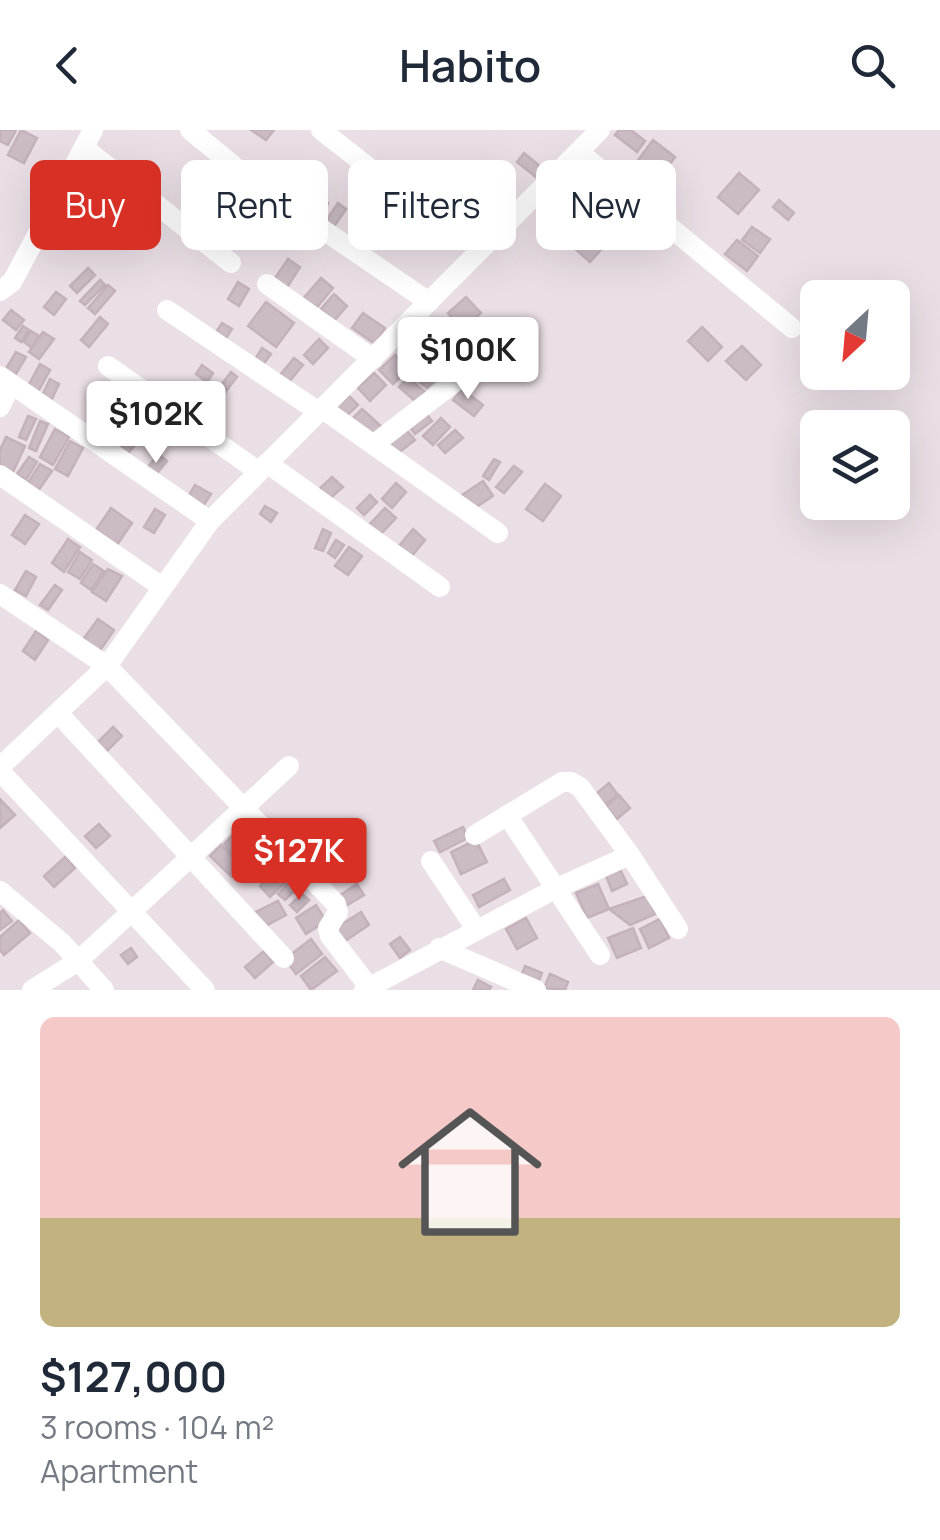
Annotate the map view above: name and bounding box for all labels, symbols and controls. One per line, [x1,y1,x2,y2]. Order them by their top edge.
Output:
text: Habito [399,34,541,96]
icon: back [40,38,95,93]
icon: search [845,38,900,93]
chip: Buy [30,160,161,250]
chip: Rent [181,160,328,250]
chip: Filters [348,160,516,250]
chip: New [536,160,676,250]
north arrow [800,280,910,390]
map controls [800,280,910,520]
pin: $100K [398,317,538,402]
text: $100K [420,327,516,371]
pin: $102K [86,381,226,466]
text: $102K [109,391,203,435]
button: layers [800,410,910,520]
pin: $127K [229,818,369,903]
text: $127K [254,828,344,872]
icon: home [380,1082,560,1262]
text: $127,000 [40,1347,227,1405]
text: 3 rooms · 104 m² [40,1405,274,1449]
text: Apartment [40,1449,198,1493]

